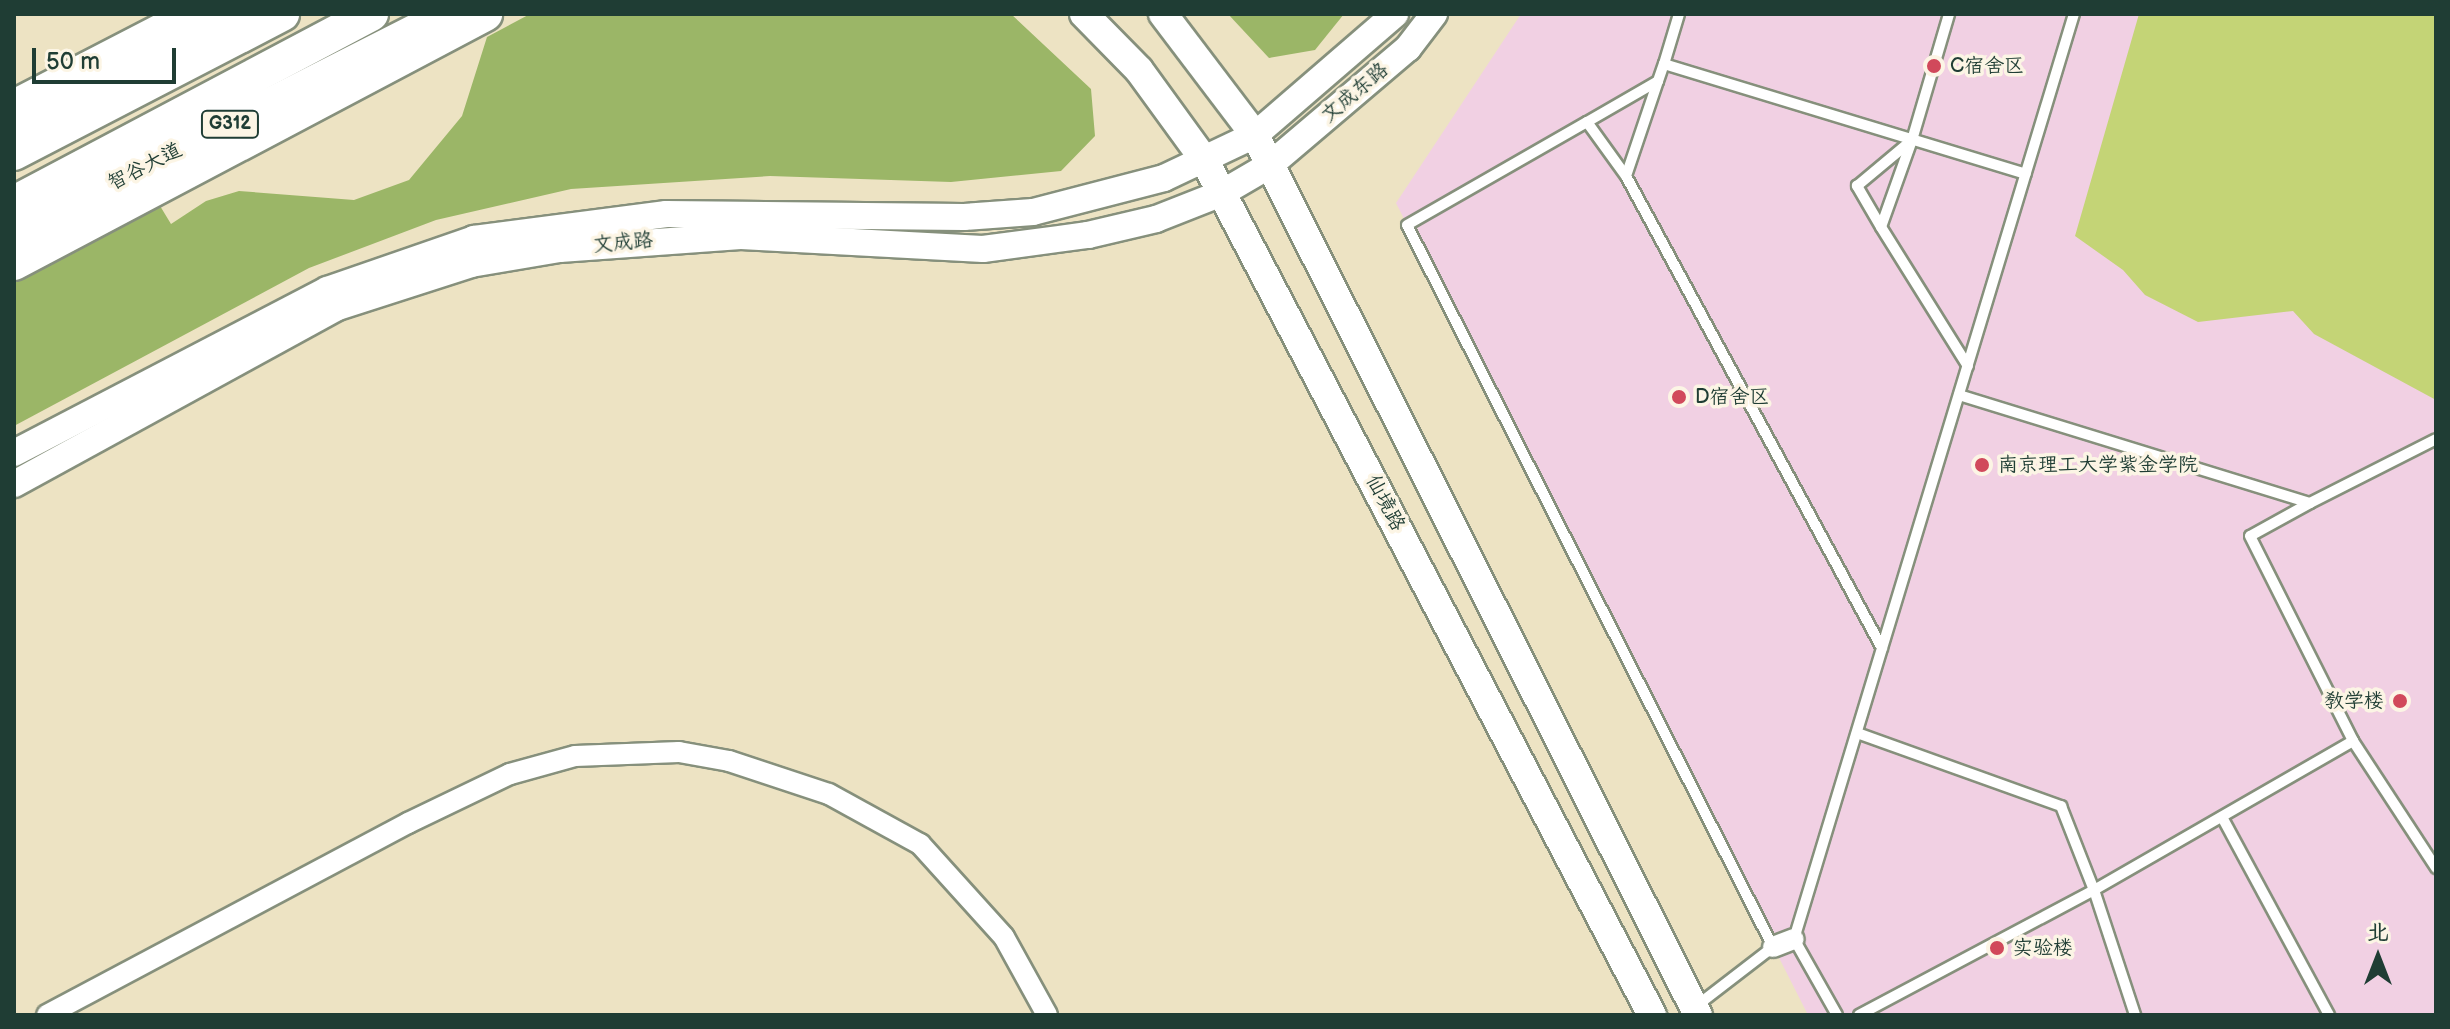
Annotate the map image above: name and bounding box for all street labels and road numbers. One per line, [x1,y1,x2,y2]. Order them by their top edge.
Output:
street label: 文成东路 [1317,58,1393,128]
road number: G312 [200,110,260,138]
street label: 智谷大道 [104,138,186,196]
street label: 文成路 [592,228,654,258]
street label: 仙境路 [1360,471,1410,535]

